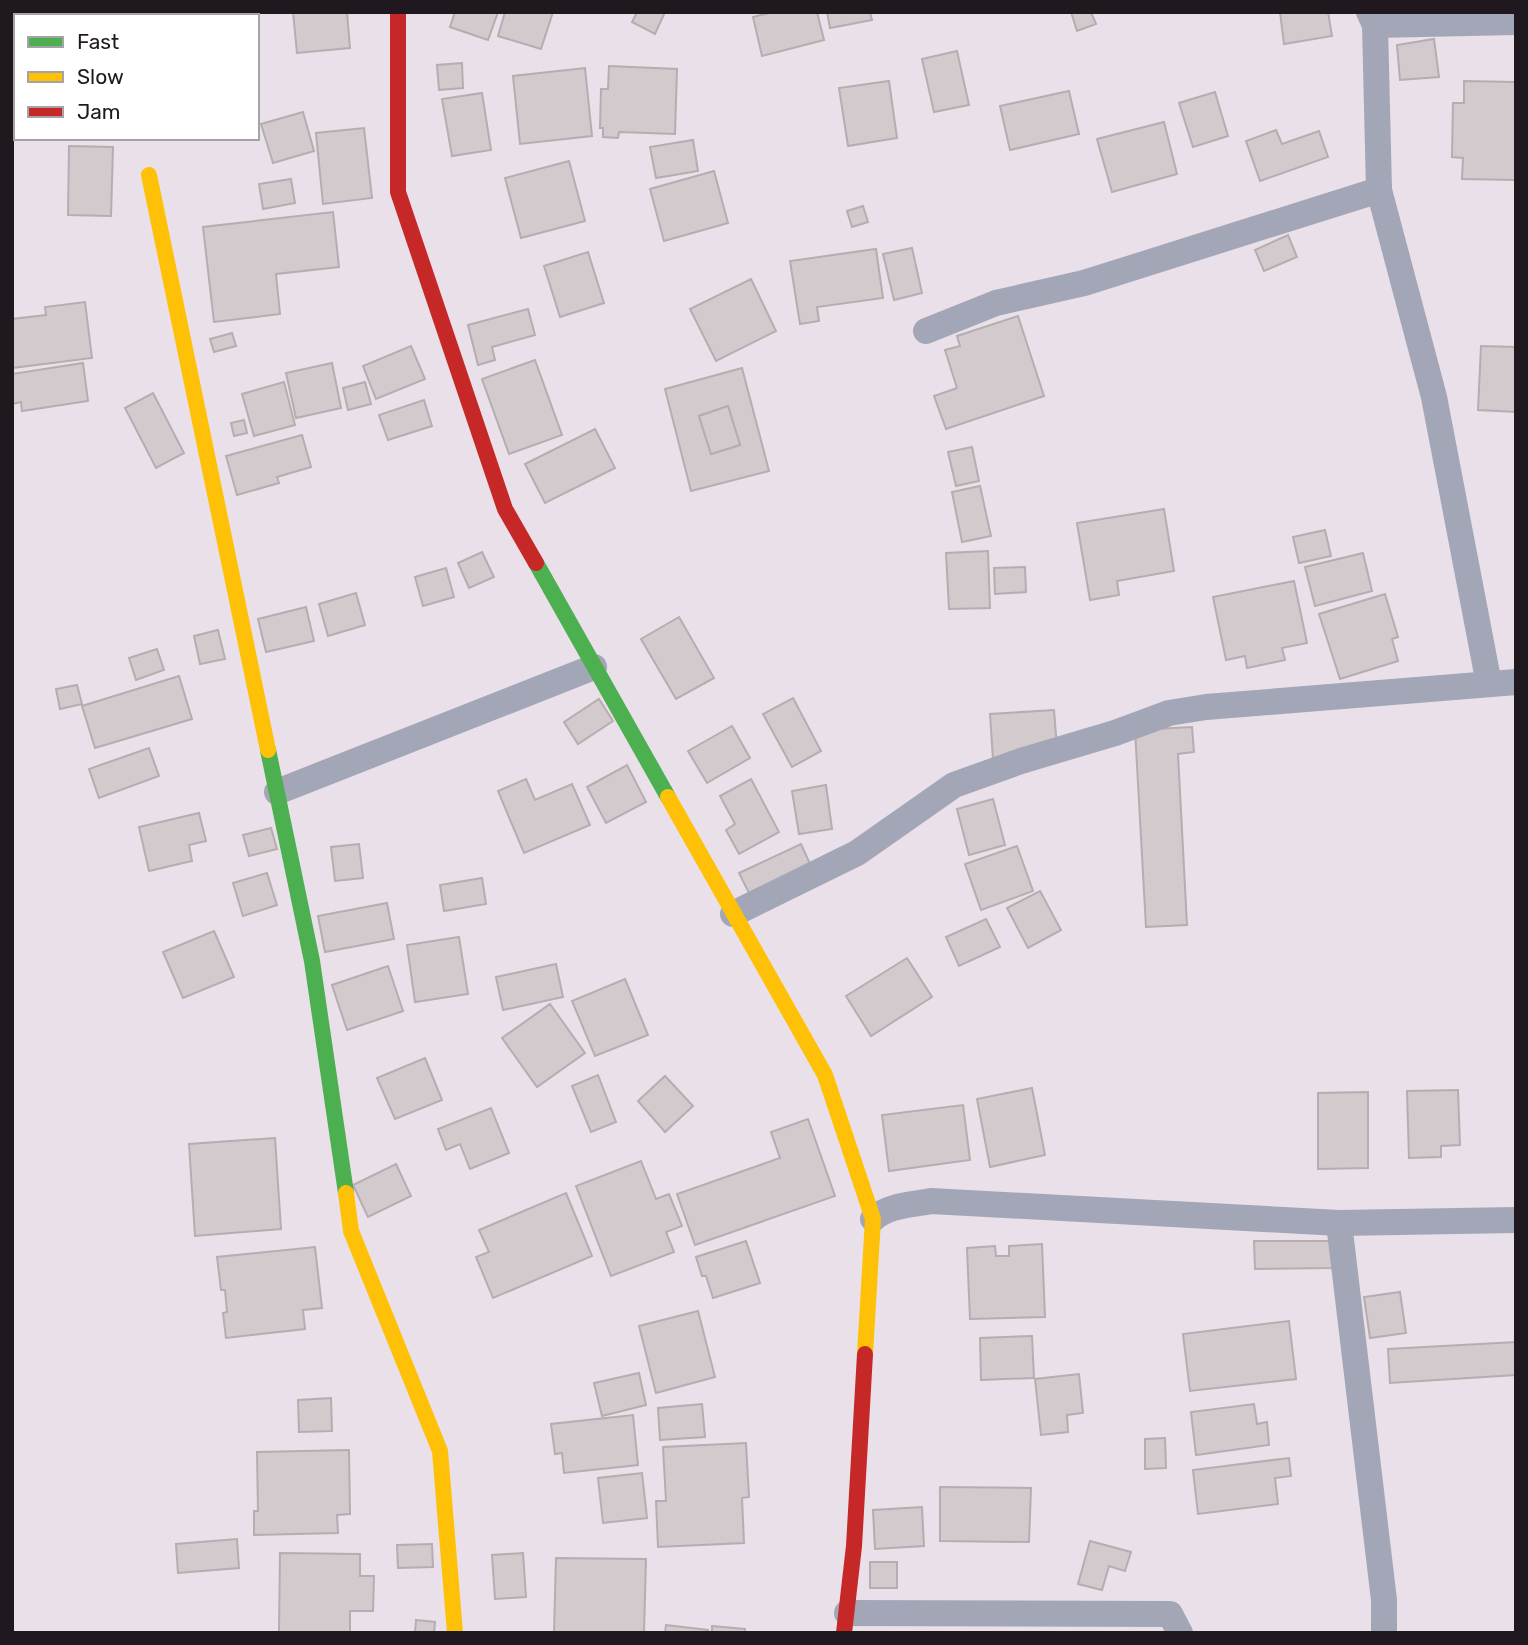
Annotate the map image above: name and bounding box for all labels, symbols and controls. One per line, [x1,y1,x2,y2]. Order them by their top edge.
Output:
legend [14,14,259,140]
text: Fast [77,29,119,54]
text: Slow [77,64,124,89]
text: Jam [77,99,121,124]

